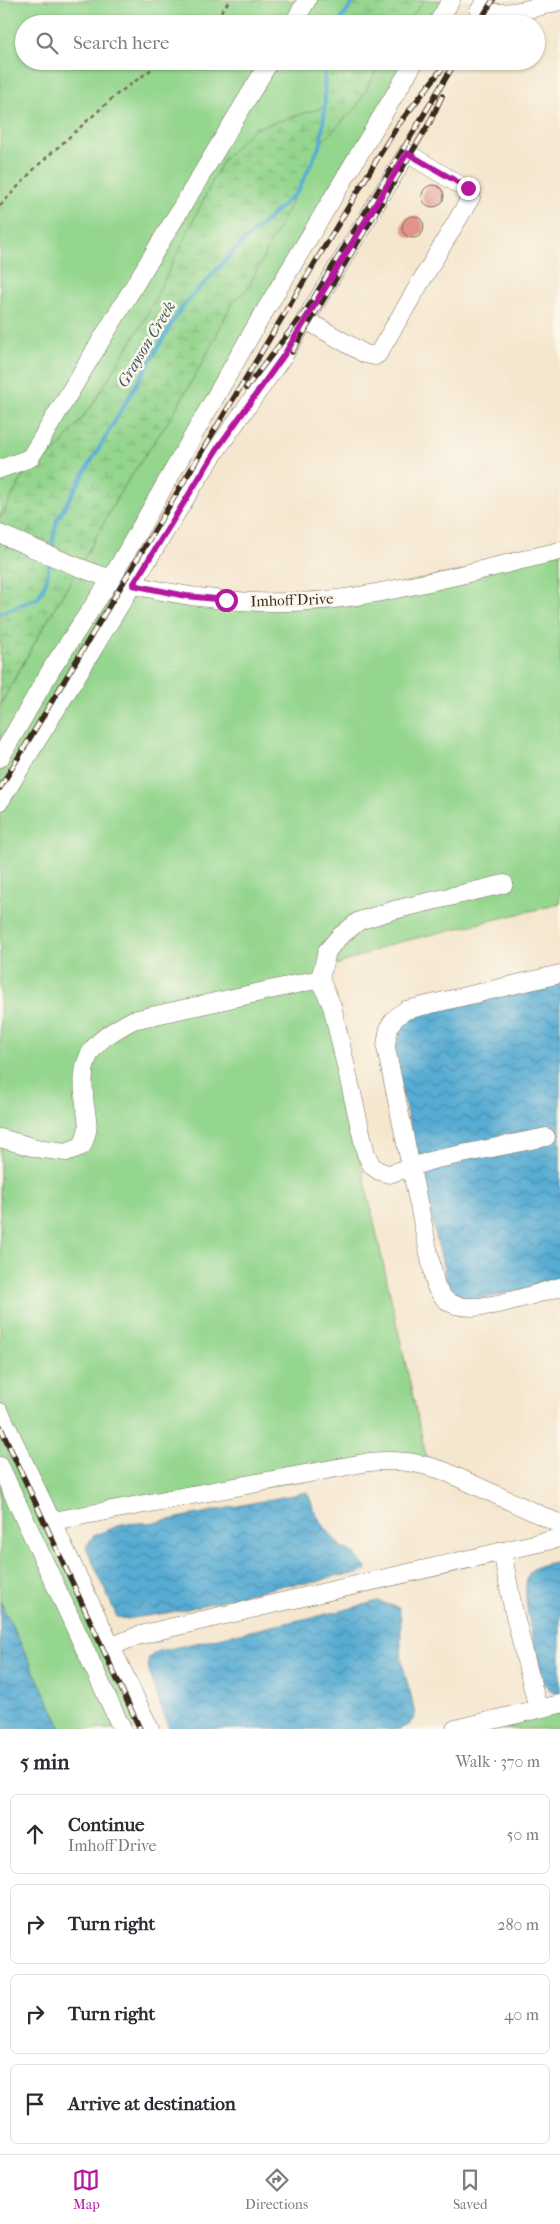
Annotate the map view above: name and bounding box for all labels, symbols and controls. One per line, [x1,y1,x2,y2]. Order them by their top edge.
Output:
search box [15,15,545,70]
icon: search [33,29,61,57]
text: Search here [73,32,169,54]
route end [457,177,480,200]
water label: Grayson Creek [113,297,179,391]
route start [215,589,238,612]
street label: Imhoff Drive [250,590,334,610]
text: 5 min [20,1750,69,1774]
text: Walk · 370 m [455,1752,540,1771]
text: Continue [68,1814,144,1836]
icon: ahead [21,1820,49,1848]
text: 50 m [507,1825,539,1844]
text: Imhoff Drive [68,1836,157,1855]
icon: right [21,1910,49,1938]
text: Turn right [68,1913,155,1935]
text: 280 m [497,1915,539,1934]
icon: right [21,2000,49,2028]
text: Turn right [68,2003,155,2025]
text: 40 m [504,2005,539,2024]
icon: arrive [21,2090,49,2118]
text: Arrive at destination [68,2093,236,2115]
tab: Map [72,2166,100,2213]
tab: Directions [245,2166,308,2213]
tab: Saved [453,2166,488,2213]

